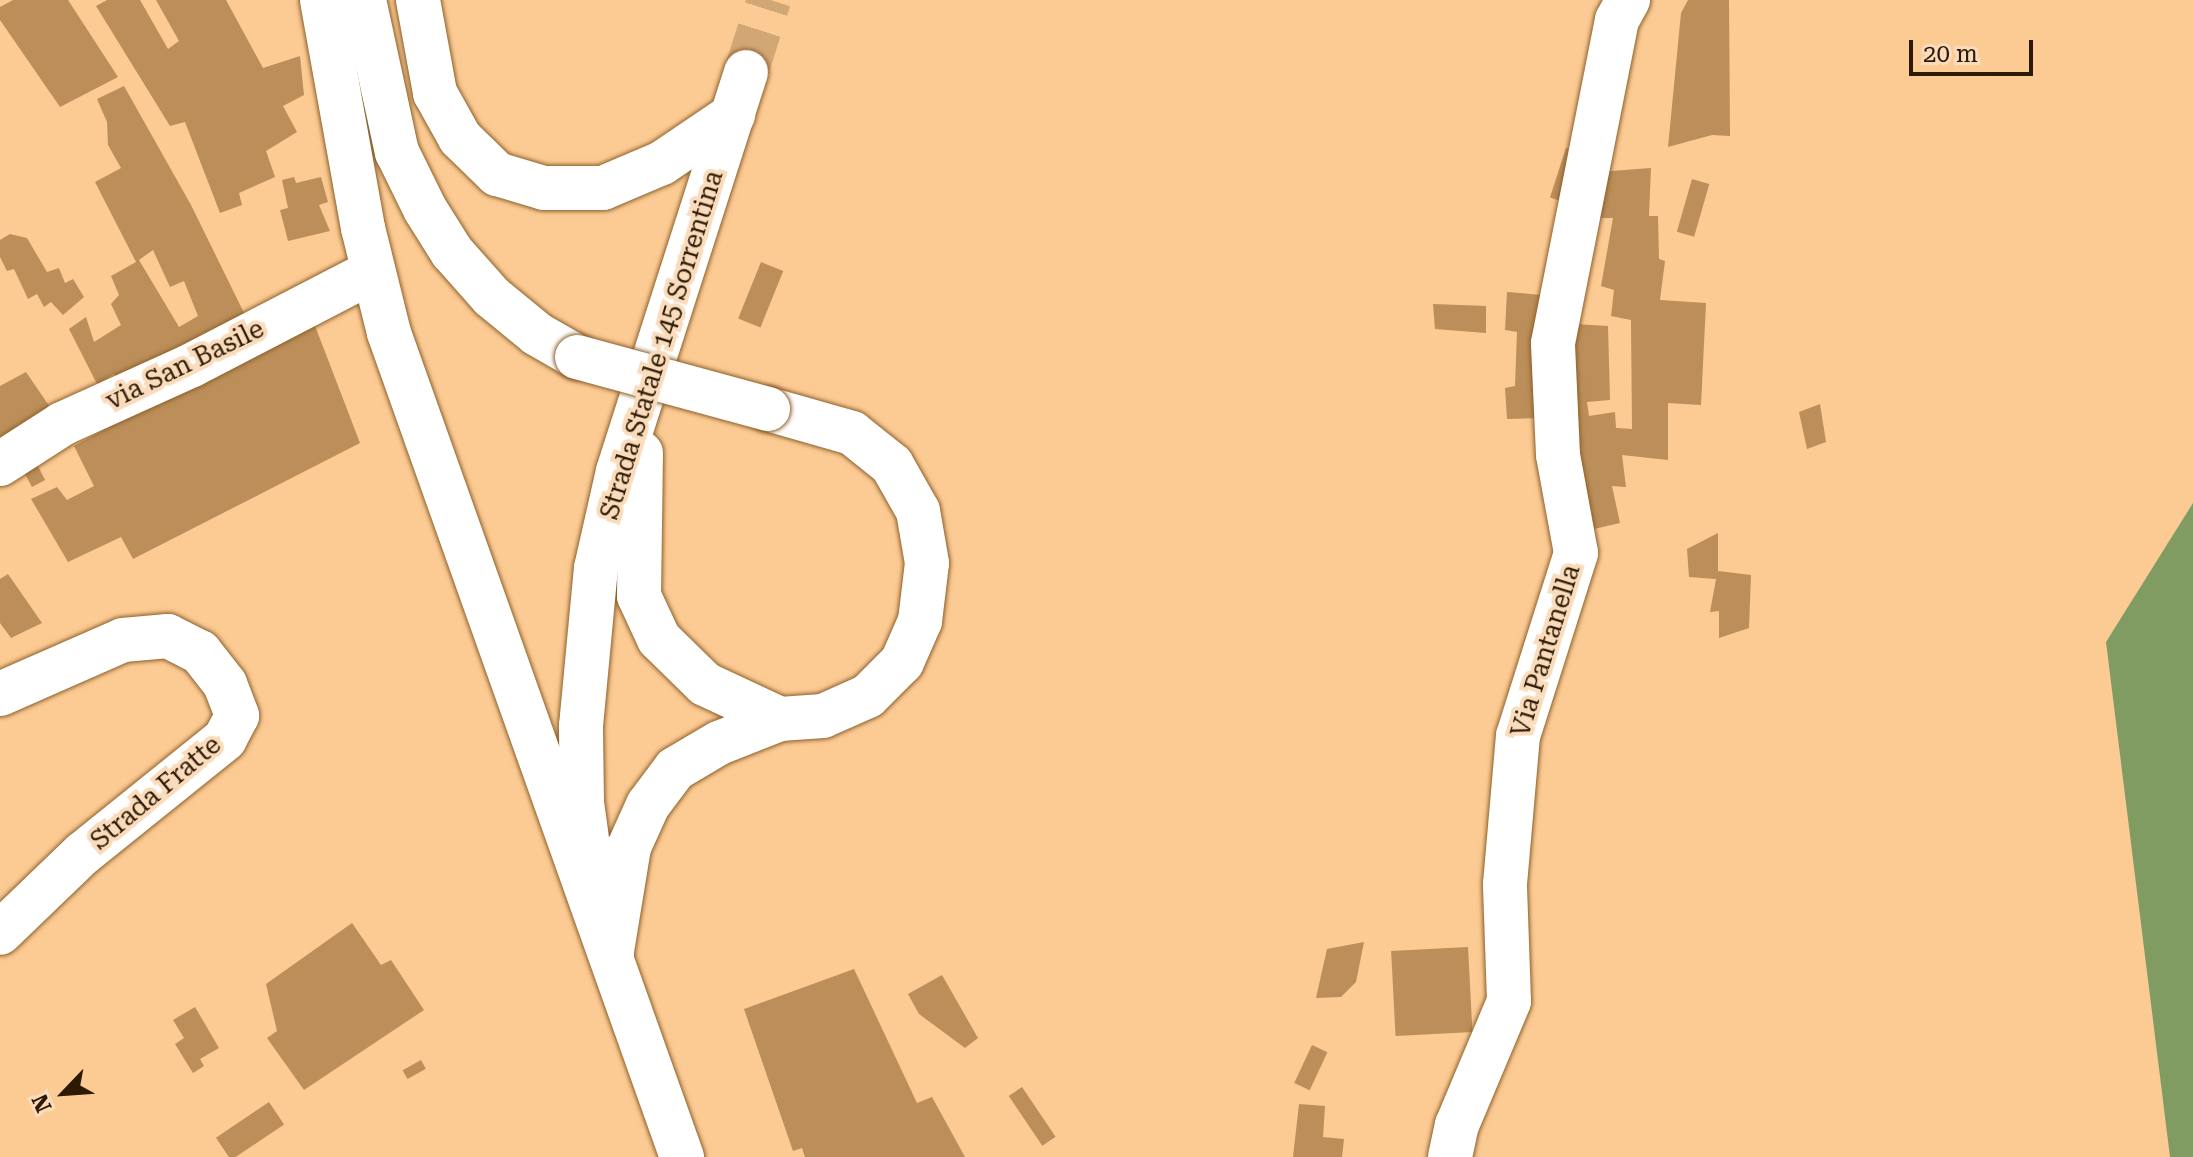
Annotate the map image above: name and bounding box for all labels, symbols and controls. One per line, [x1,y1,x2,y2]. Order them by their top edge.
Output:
scale bar [1913,24,2037,74]
text: 20 m [1923,40,1978,68]
street label: Strada Statale 145 Sorrentina [594,167,730,523]
street label: via San Basile [101,313,269,417]
street label: Via Pantanella [1505,561,1587,741]
street label: Strada Fratte [84,729,228,857]
north arrow [24,1053,104,1133]
text: N [27,1090,57,1116]

